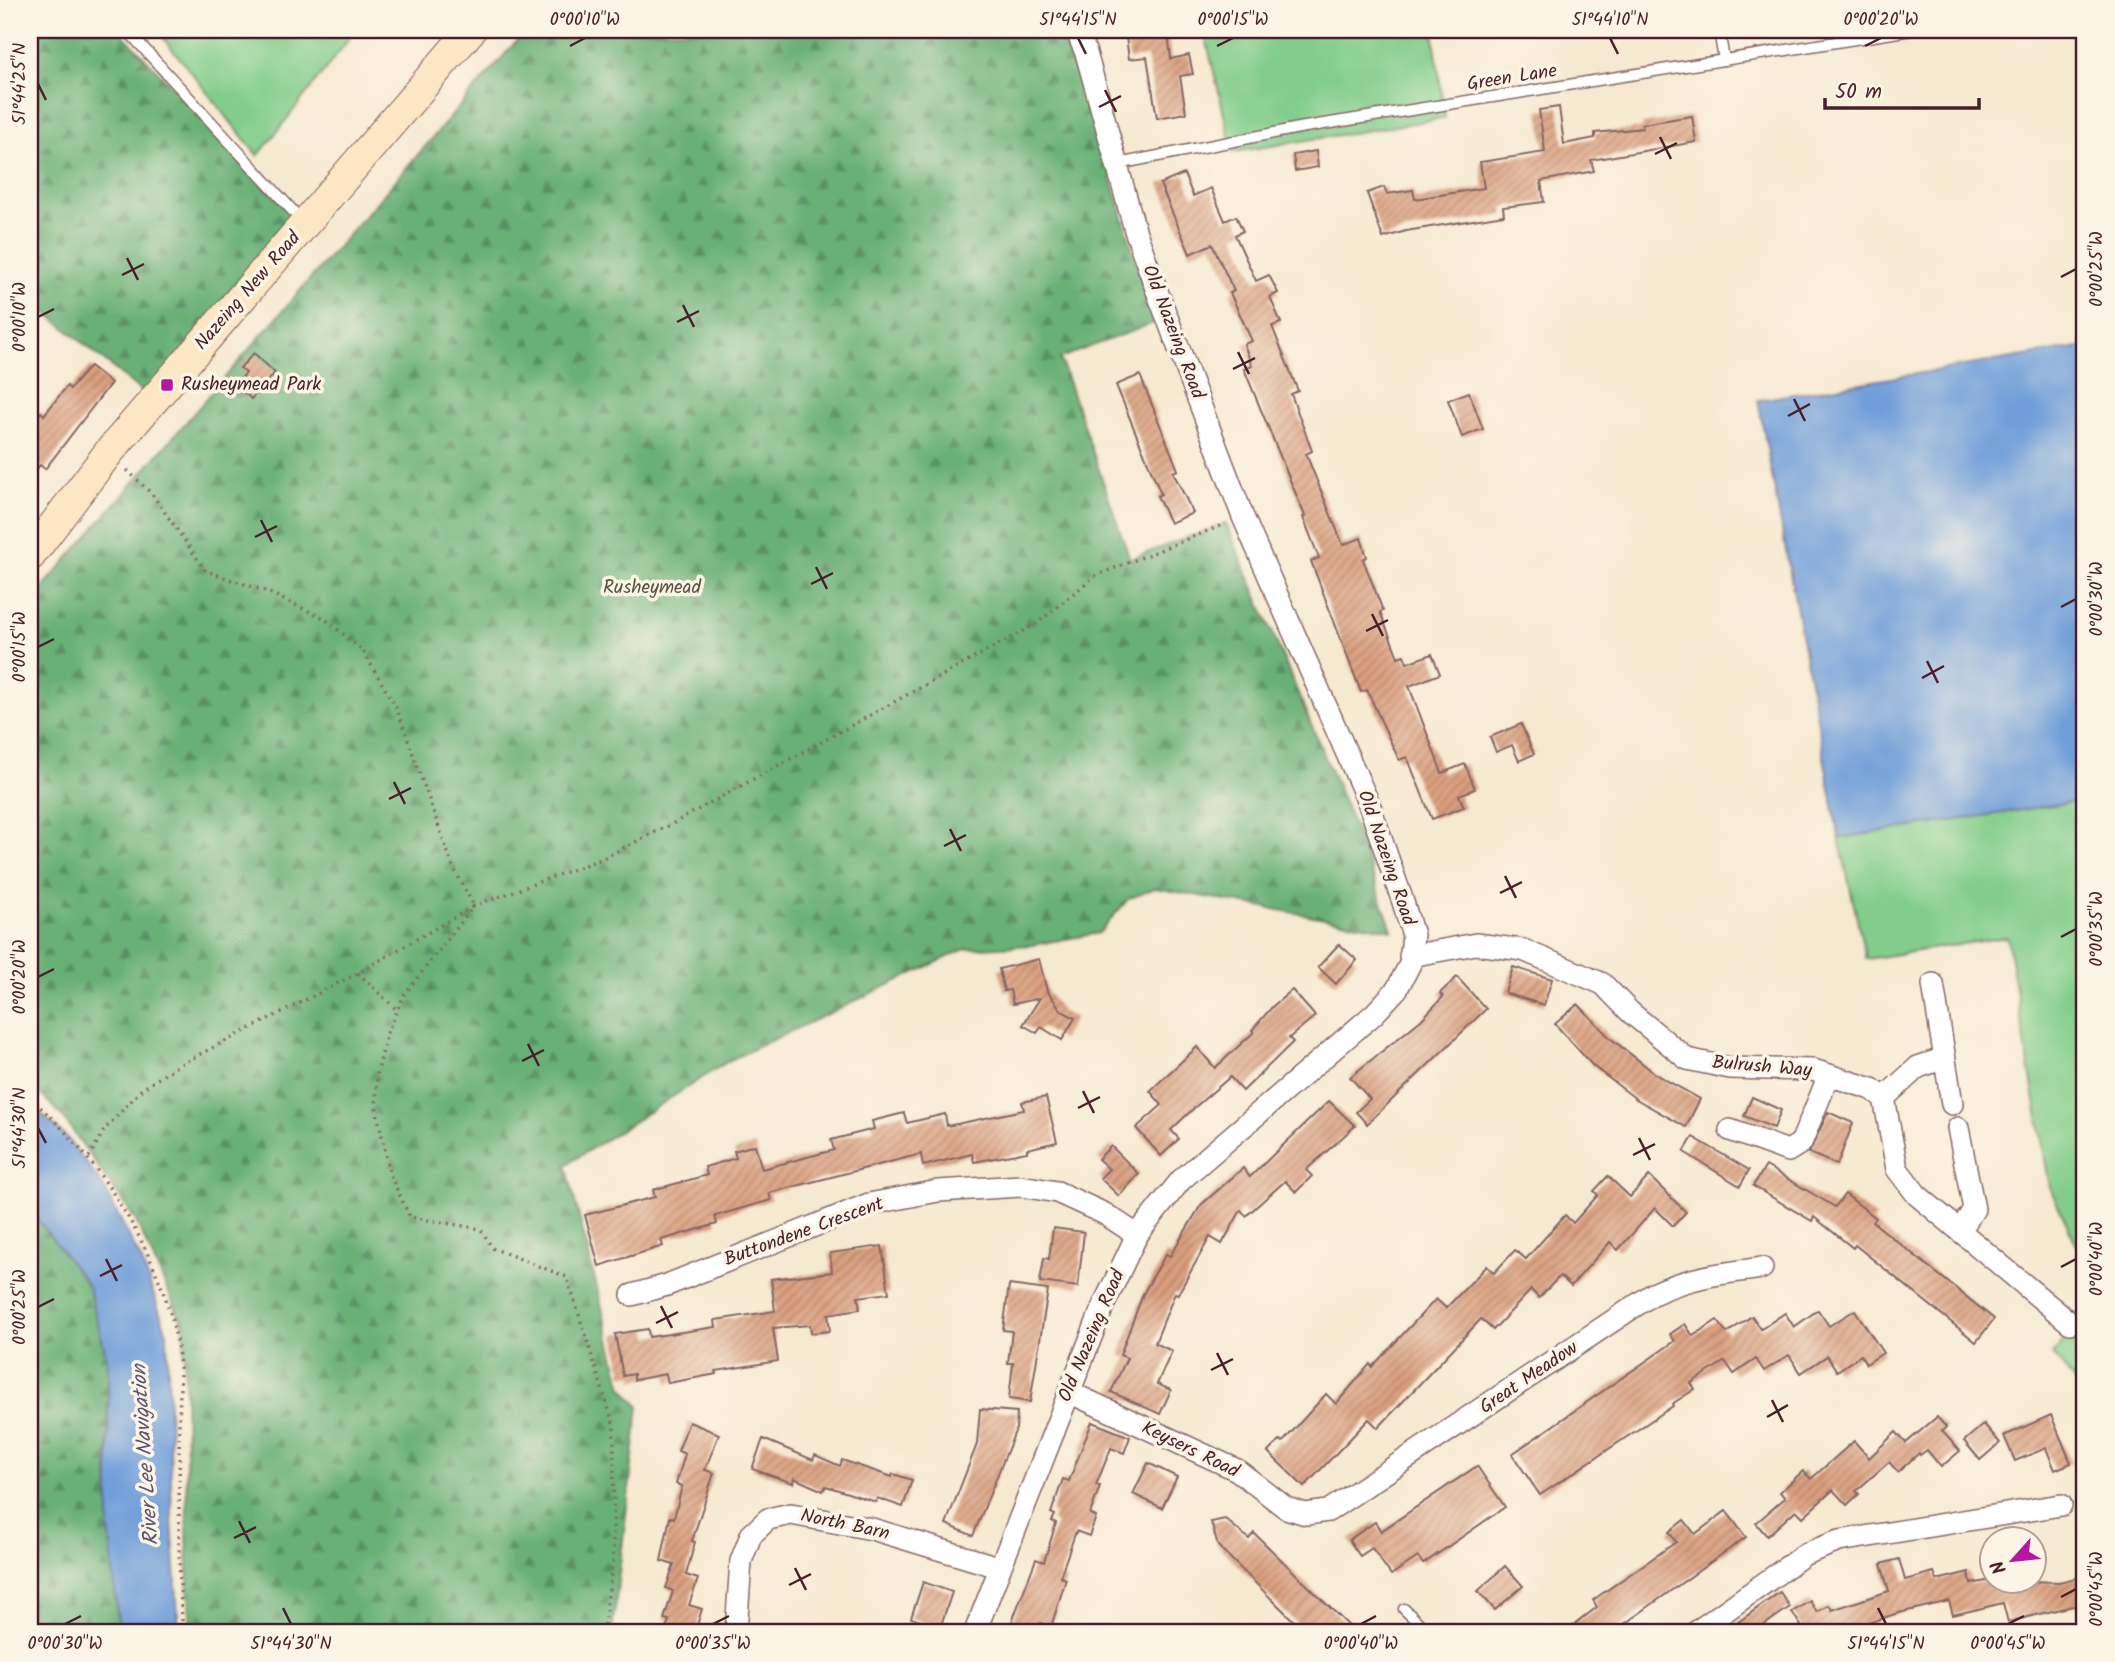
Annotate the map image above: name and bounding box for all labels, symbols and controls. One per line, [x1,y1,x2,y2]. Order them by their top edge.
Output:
text: 0°00'10"W [550,6,620,35]
text: 51°44'15"N [1039,6,1117,35]
text: 0°00'15"W [1197,6,1269,35]
text: 51°44'10"N [1572,6,1648,35]
text: 0°00'20"W [1843,6,1919,35]
text: 51°44'25"N [6,43,35,125]
street label: Green Lane [1465,56,1560,100]
scale bar [1825,66,1979,110]
text: 50 m [1835,76,1882,109]
street label: Nazeing New Road [188,224,309,357]
text: 0°00'25"W [2083,231,2112,307]
street label: Old Nazeing Road [1134,261,1213,404]
text: 0°00'10"W [6,282,35,352]
place label: Rusheymead Park [181,370,321,400]
marker: Rusheymead Park [159,377,175,393]
text: 0°00'30"W [2083,561,2112,637]
park label: Rusheymead [603,573,702,603]
text: 0°00'15"W [6,611,35,683]
street label: Old Nazeing Road [1349,786,1423,930]
text: 0°00'35"W [2083,891,2112,967]
text: 0°00'20"W [6,939,35,1015]
street label: Bulrush Way [1711,1048,1814,1086]
text: 51°44'30"N [6,1087,35,1169]
street label: Buttondene Crescent [720,1189,889,1275]
text: 0°00'40"W [2083,1222,2112,1296]
street label: Old Nazeing Road [1051,1265,1134,1407]
text: 0°00'25"W [6,1269,35,1345]
street label: Great Meadow [1473,1334,1585,1422]
water label: River Lee Navigation [123,1362,169,1547]
street label: Keysers Road [1136,1413,1244,1487]
street label: North Barn [798,1501,892,1549]
north arrow [1979,1526,2048,1596]
text: 0°00'45"W [2083,1551,2112,1627]
text: N [1984,1555,2016,1579]
text: 0°00'30"W [27,1630,103,1659]
text: 51°44'30"N [250,1630,332,1659]
text: 0°00'35"W [675,1630,751,1659]
text: 0°00'40"W [1324,1630,1398,1659]
text: 51°44'15"N [1847,1630,1925,1659]
text: 0°00'45"W [1970,1630,2046,1659]

